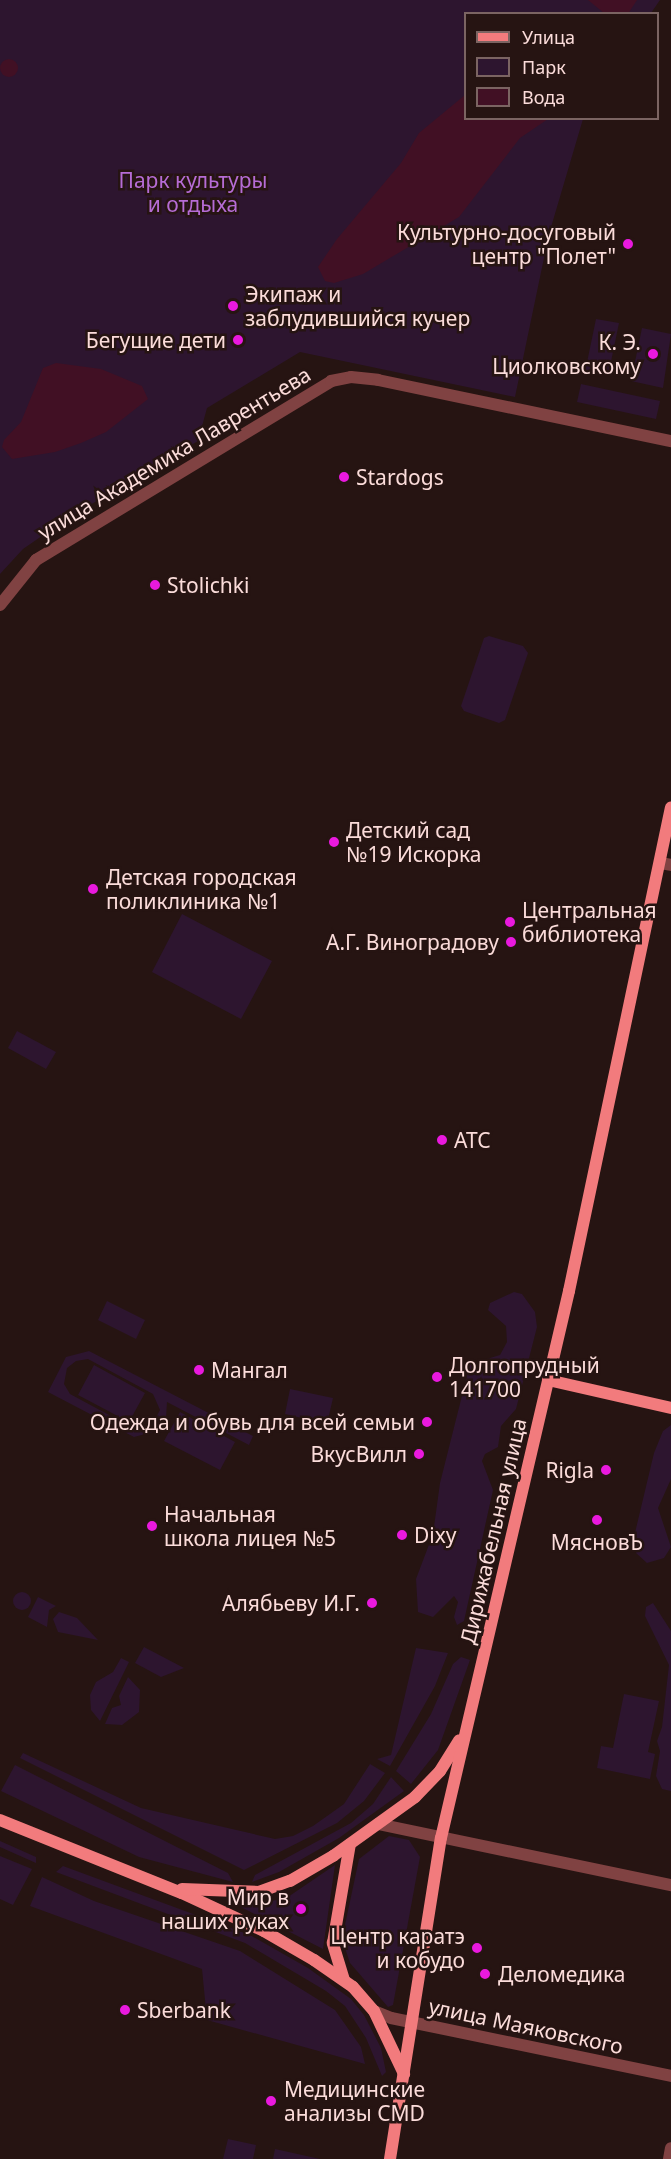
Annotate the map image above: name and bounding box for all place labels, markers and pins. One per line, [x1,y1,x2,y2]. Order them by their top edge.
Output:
place label: Культурно-досуговый центр "Полет" [397,219,616,269]
marker: Культурно-досуговый центр "Полет" [621,237,635,251]
place label: Экипаж и заблудившийся кучер [245,281,470,331]
marker: Экипаж и заблудившийся кучер [226,299,240,313]
place label: Бегущие дети [86,327,226,353]
place label: К. Э. Циолковскому [492,329,641,379]
marker: Бегущие дети [231,333,245,347]
marker: К. Э. Циолковскому [646,347,660,361]
place label: Stardogs [356,464,444,490]
marker: Stardogs [337,470,351,484]
place label: Stolichki [167,572,249,598]
marker: Stolichki [148,578,162,592]
place label: Детский сад №19 Искорка [346,817,482,867]
marker: Детский сад №19 Искорка [327,835,341,849]
place label: Детская городская поликлиника №1 [106,864,297,914]
marker: Детская городская поликлиника №1 [84,880,102,898]
place label: Центральная библиотека [522,897,657,947]
marker: Центральная библиотека [503,915,517,929]
place label: А.Г. Виноградову [326,929,499,955]
marker: А.Г. Виноградову [504,935,518,949]
place label: АТС [454,1127,491,1153]
marker: АТС [435,1133,449,1147]
place label: Долгопрудный 141700 [449,1352,600,1402]
place label: Мангал [211,1357,288,1383]
marker: Мангал [192,1363,206,1377]
marker: Долгопрудный 141700 [430,1370,444,1384]
place label: Одежда и обувь для всей семьи [90,1409,415,1435]
marker: Одежда и обувь для всей семьи [420,1415,434,1429]
place label: ВкусВилл [310,1441,407,1467]
marker: ВкусВилл [412,1447,426,1461]
place label: Rigla [545,1457,594,1483]
marker: Rigla [599,1463,613,1477]
place label: Начальная школа лицея №5 [164,1501,336,1551]
marker: МясновЪ [590,1513,604,1527]
marker: Начальная школа лицея №5 [145,1519,159,1533]
place label: Dixy [414,1522,457,1548]
marker: Dixy [395,1528,409,1542]
place label: МясновЪ [551,1529,643,1555]
place label: Алябьеву И.Г. [222,1590,360,1616]
marker: Алябьеву И.Г. [365,1596,379,1610]
place label: Мир в наших руках [161,1884,289,1934]
marker: Мир в наших руках [294,1902,308,1916]
place label: Центр каратэ и кобудо [330,1923,465,1973]
marker: Центр каратэ и кобудо [470,1941,484,1955]
place label: Деломедика [498,1961,625,1987]
marker: Деломедика [476,1965,494,1983]
place label: Sberbank [137,1997,231,2023]
marker: Sberbank [118,2003,132,2017]
place label: Медицинские анализы CMD [284,2076,425,2126]
marker: Медицинские анализы CMD [262,2092,280,2110]

